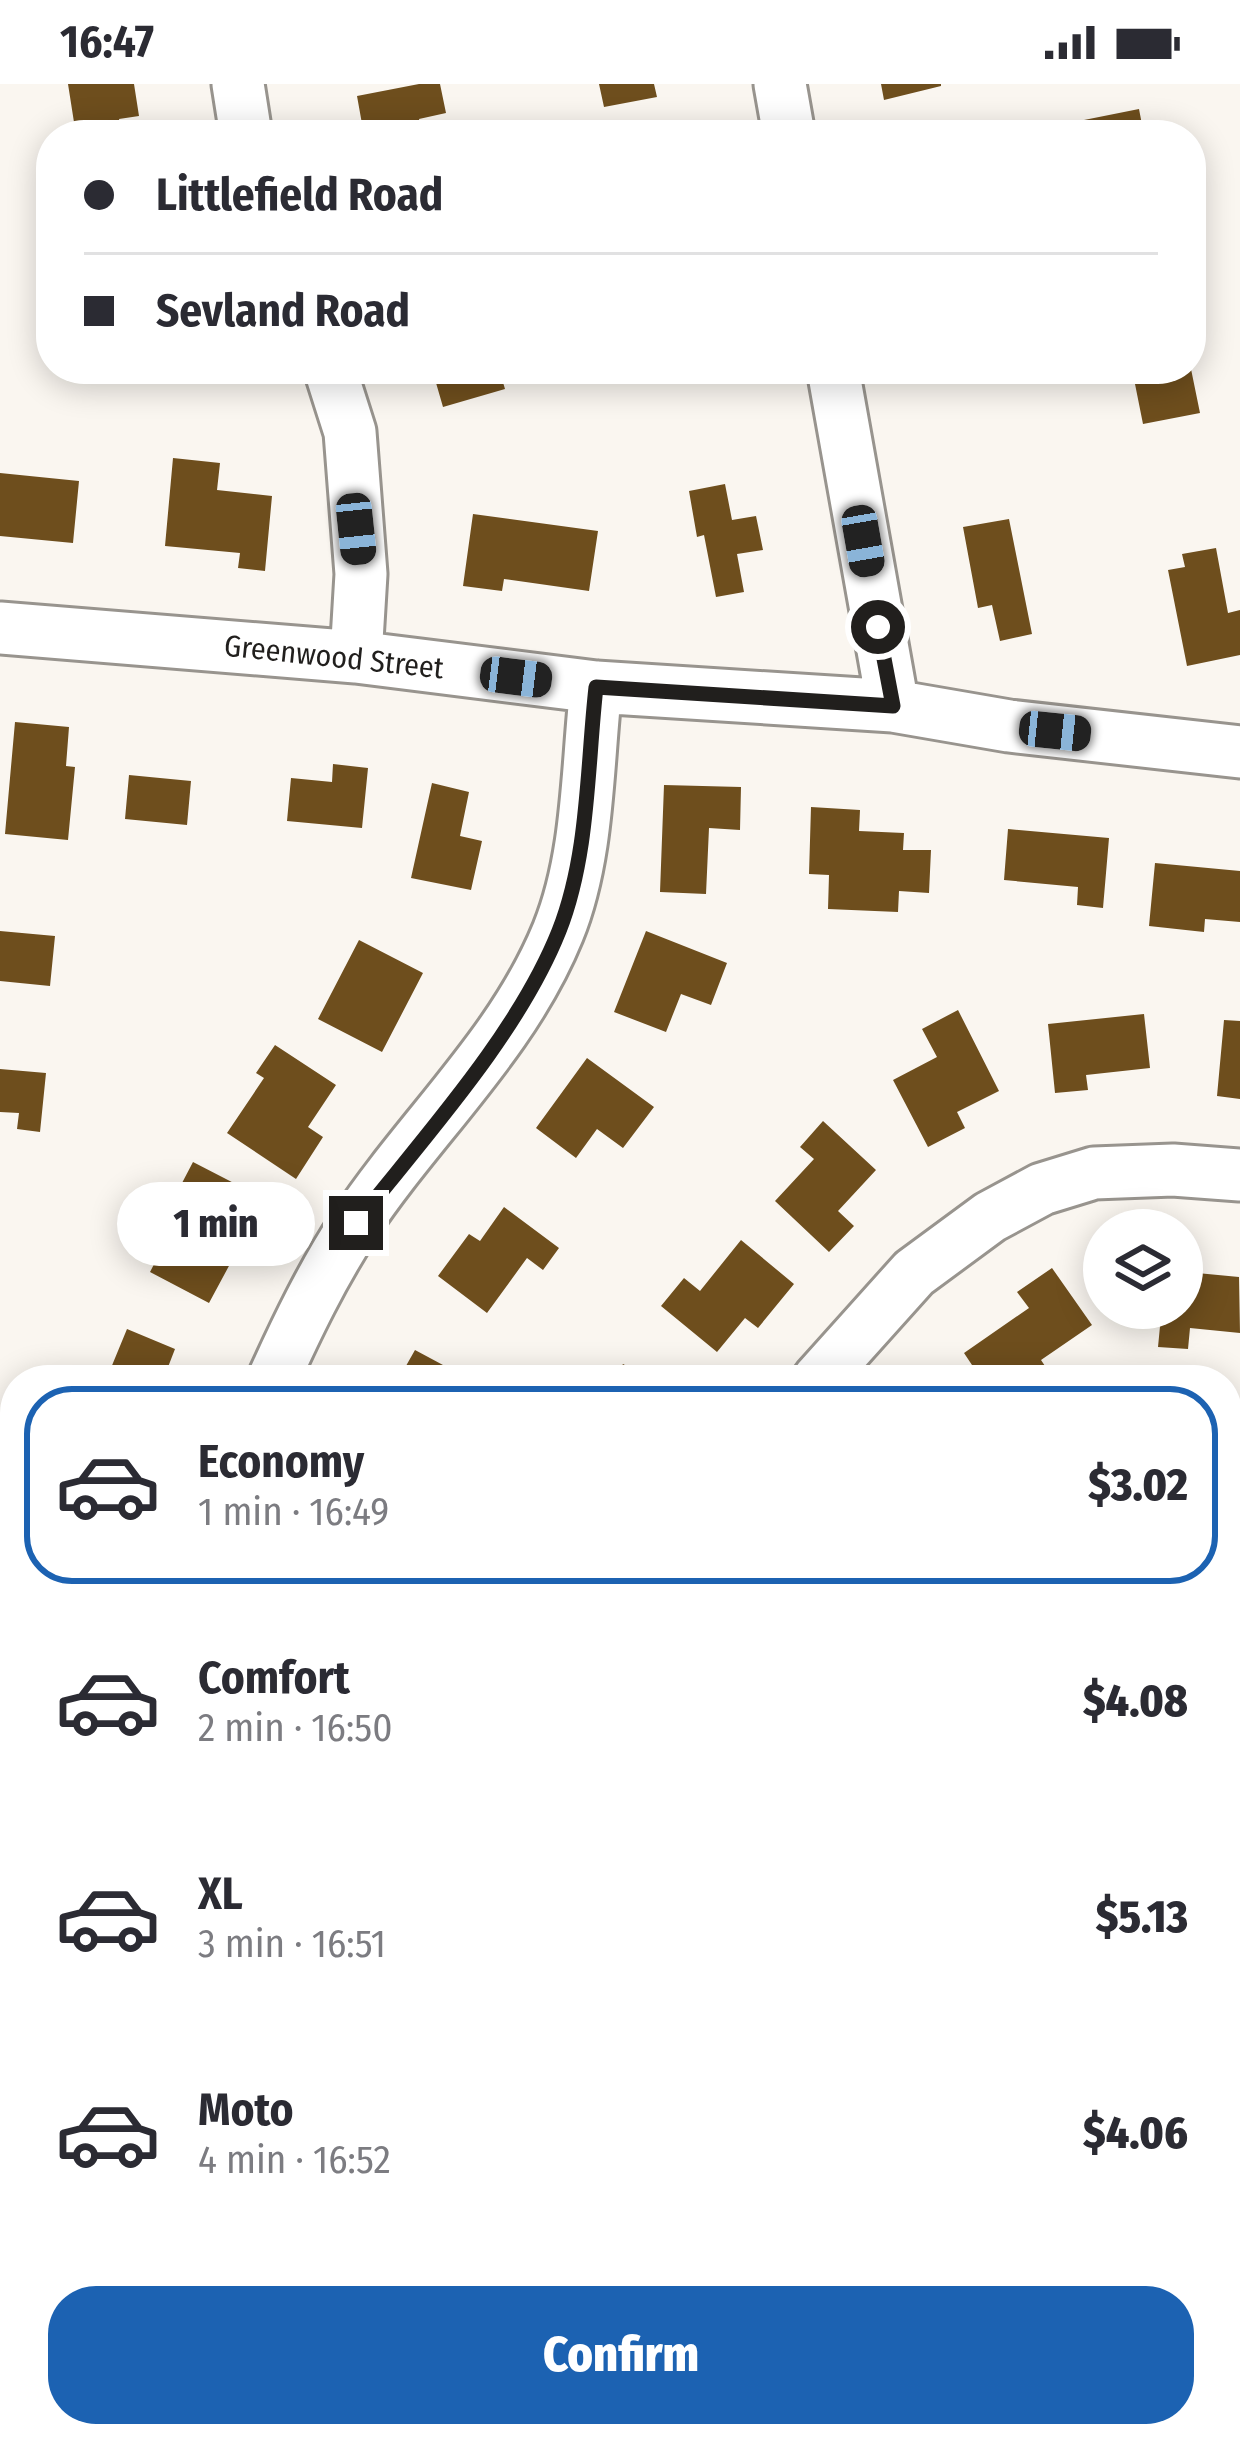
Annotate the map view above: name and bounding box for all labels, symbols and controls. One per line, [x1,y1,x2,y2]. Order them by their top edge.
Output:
text: 16:47 [60,15,154,69]
text: Littlefield Road [156,168,443,222]
text: Sevland Road [156,284,410,338]
car [334,491,378,567]
car [839,502,887,580]
route start [851,600,905,654]
street label: Greenwood Street [223,628,446,686]
car [478,655,554,699]
car [1017,709,1093,753]
callout: 1 min [116,1181,314,1265]
route end [329,1196,383,1250]
text: 1 min [174,1201,258,1247]
map controls [1083,1209,1203,1329]
button: layers [1083,1209,1203,1329]
icon: car [54,1431,162,1539]
text: Economy [198,1435,364,1489]
text: $3.02 [1088,1458,1188,1512]
text: 1 min · 16:49 [198,1489,389,1535]
icon: car [54,1647,162,1755]
text: Comfort [198,1651,350,1705]
text: $4.08 [1083,1674,1188,1728]
text: 2 min · 16:50 [198,1705,393,1751]
icon: car [54,1863,162,1971]
text: XL [198,1867,243,1921]
text: $5.13 [1096,1890,1188,1944]
text: 3 min · 16:51 [198,1921,386,1967]
icon: car [54,2079,162,2187]
text: Moto [198,2083,294,2137]
text: $4.06 [1083,2106,1188,2160]
text: 4 min · 16:52 [198,2137,391,2183]
button: Confirm [48,2286,1194,2424]

